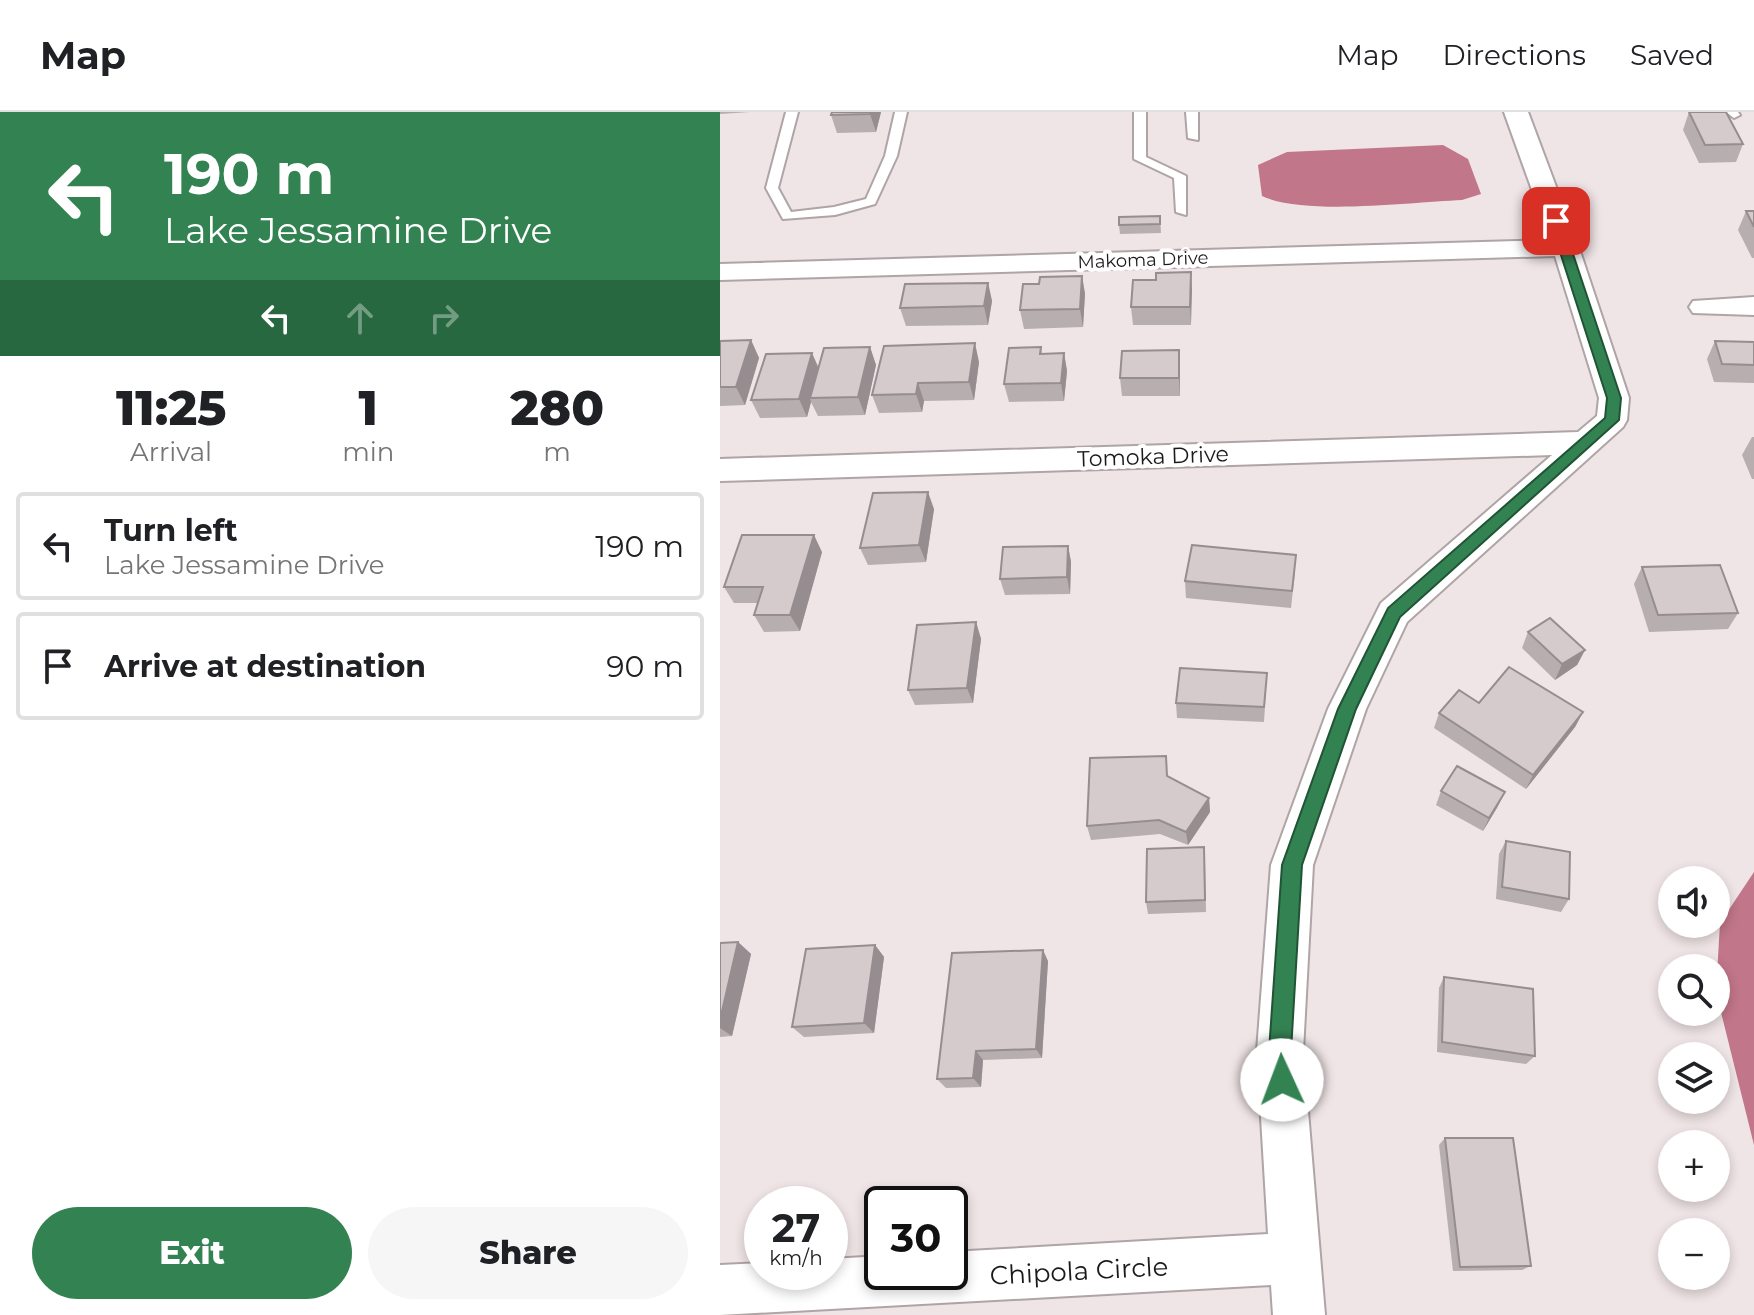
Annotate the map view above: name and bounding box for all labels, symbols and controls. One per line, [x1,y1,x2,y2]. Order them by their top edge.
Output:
text: Map [40,32,126,79]
text: Map [1336,38,1398,72]
text: Directions [1442,38,1586,72]
text: Saved [1630,38,1714,72]
text: 190 m [164,140,334,208]
icon: left [32,144,136,248]
pin [1522,187,1590,255]
icon: arrive [1534,199,1578,243]
text: Lake Jessamine Drive [164,208,552,252]
street label: Makoma Drive [1077,247,1209,273]
icon: left [254,296,298,340]
icon: ahead [338,296,382,340]
icon: right [422,296,466,340]
text: 11:25 [116,379,226,437]
text: 1 [359,379,378,437]
text: 280 [510,379,604,437]
text: Arrival [130,436,212,468]
text: min [342,436,394,468]
text: m [543,436,571,468]
street label: Tomoka Drive [1077,440,1229,473]
text: Turn left [104,512,237,549]
icon: left [36,524,80,568]
text: 190 m [595,528,684,565]
text: Lake Jessamine Drive [104,549,384,581]
icon: arrive [36,644,80,688]
text: Arrive at destination [104,648,426,685]
text: 90 m [606,648,684,685]
map controls [1658,866,1730,1290]
button: sound [1658,866,1730,938]
button: search [1658,954,1730,1026]
position arrow [1240,1038,1324,1122]
button: layers [1658,1042,1730,1114]
button: + [1658,1130,1730,1202]
speed limit sign: 30 [864,1186,968,1290]
text: 27 [772,1203,820,1252]
button: Exit [32,1207,352,1299]
button: Share [368,1207,688,1299]
button: − [1658,1218,1730,1290]
text: km/h [769,1246,823,1270]
street label: Chipola Circle [989,1250,1169,1292]

